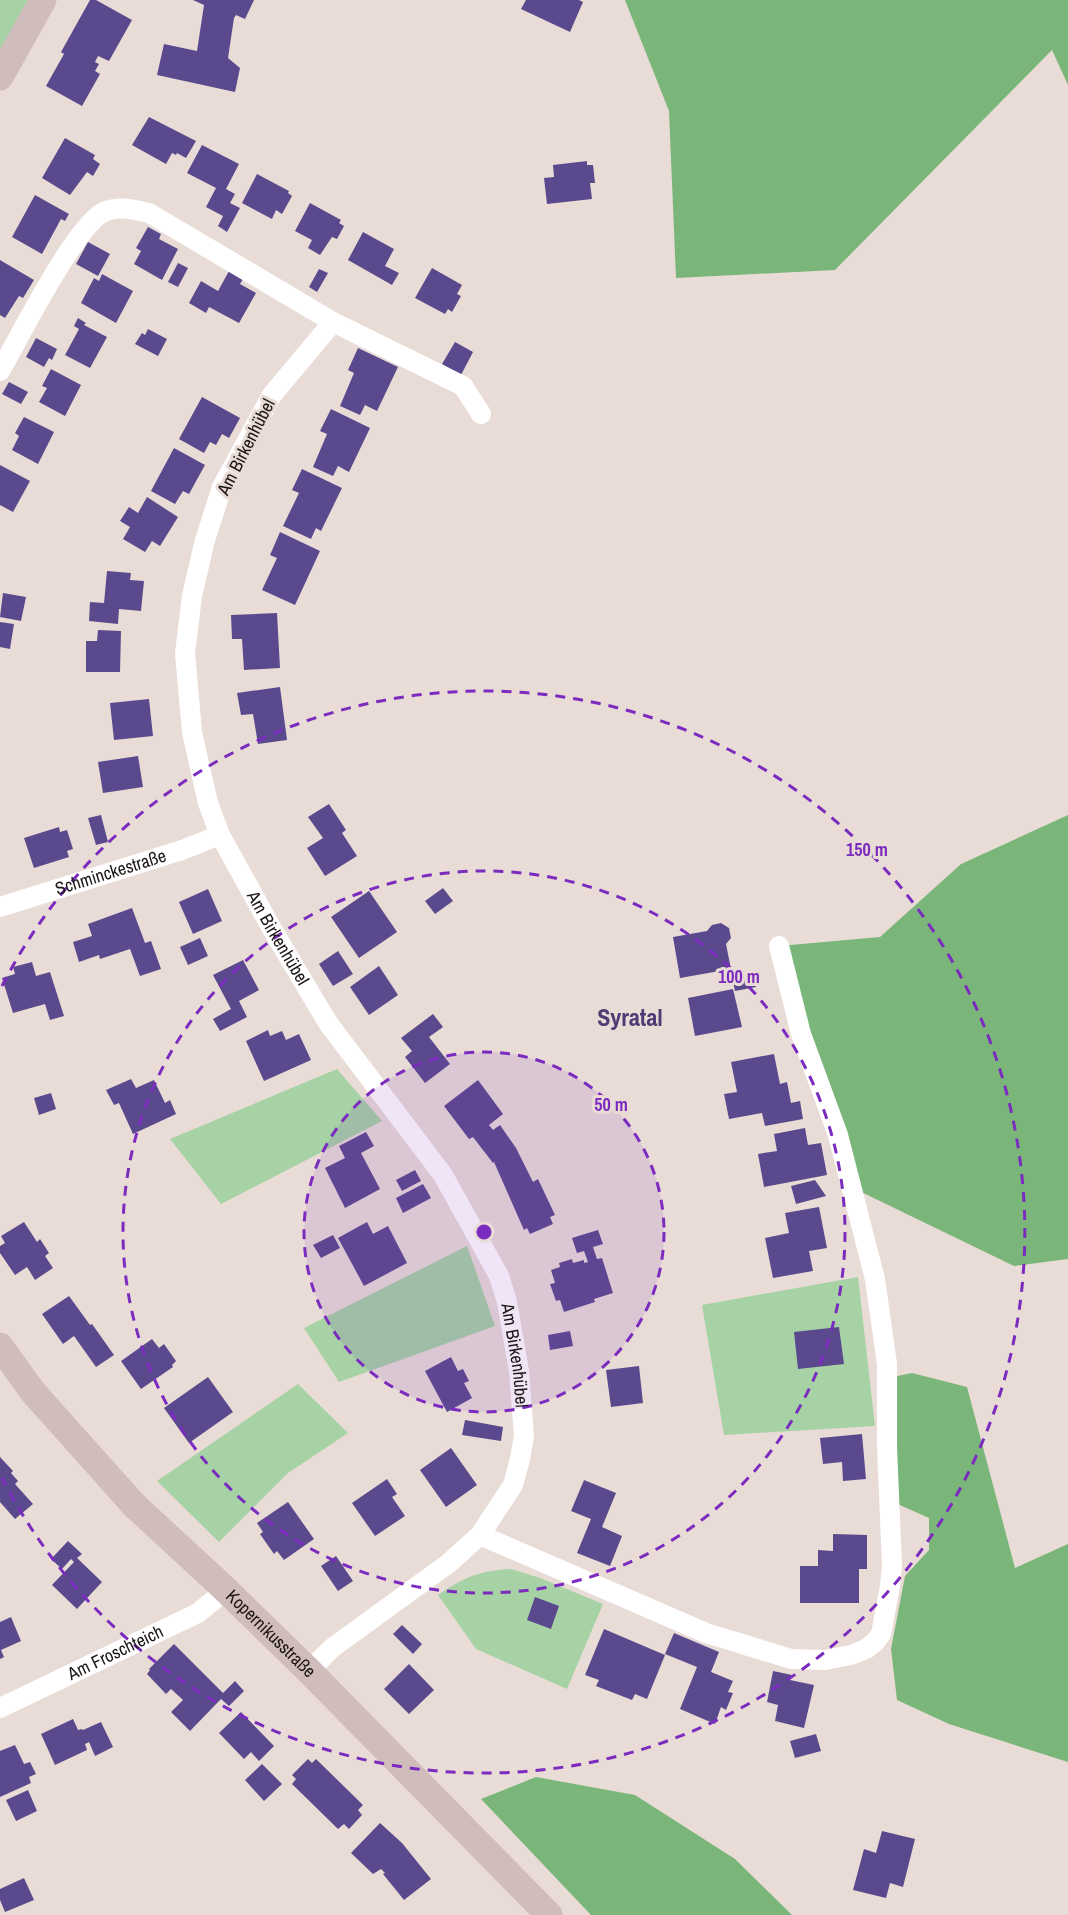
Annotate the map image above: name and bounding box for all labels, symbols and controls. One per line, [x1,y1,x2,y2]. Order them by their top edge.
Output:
street label: Am Birkenhübel [210,394,281,500]
text: 150 m [846,837,888,862]
street label: Schminckestraße [52,843,169,901]
street label: Am Birkenhübel [241,885,316,990]
text: 100 m [718,964,760,989]
district label: Syratal [597,1001,663,1033]
text: 50 m [594,1092,628,1117]
centre of rings [474,1222,494,1242]
street label: Am Birkenhübel [495,1300,535,1408]
street label: Kopernikusstraße [221,1584,322,1683]
street label: Am Froschteich [62,1619,167,1686]

